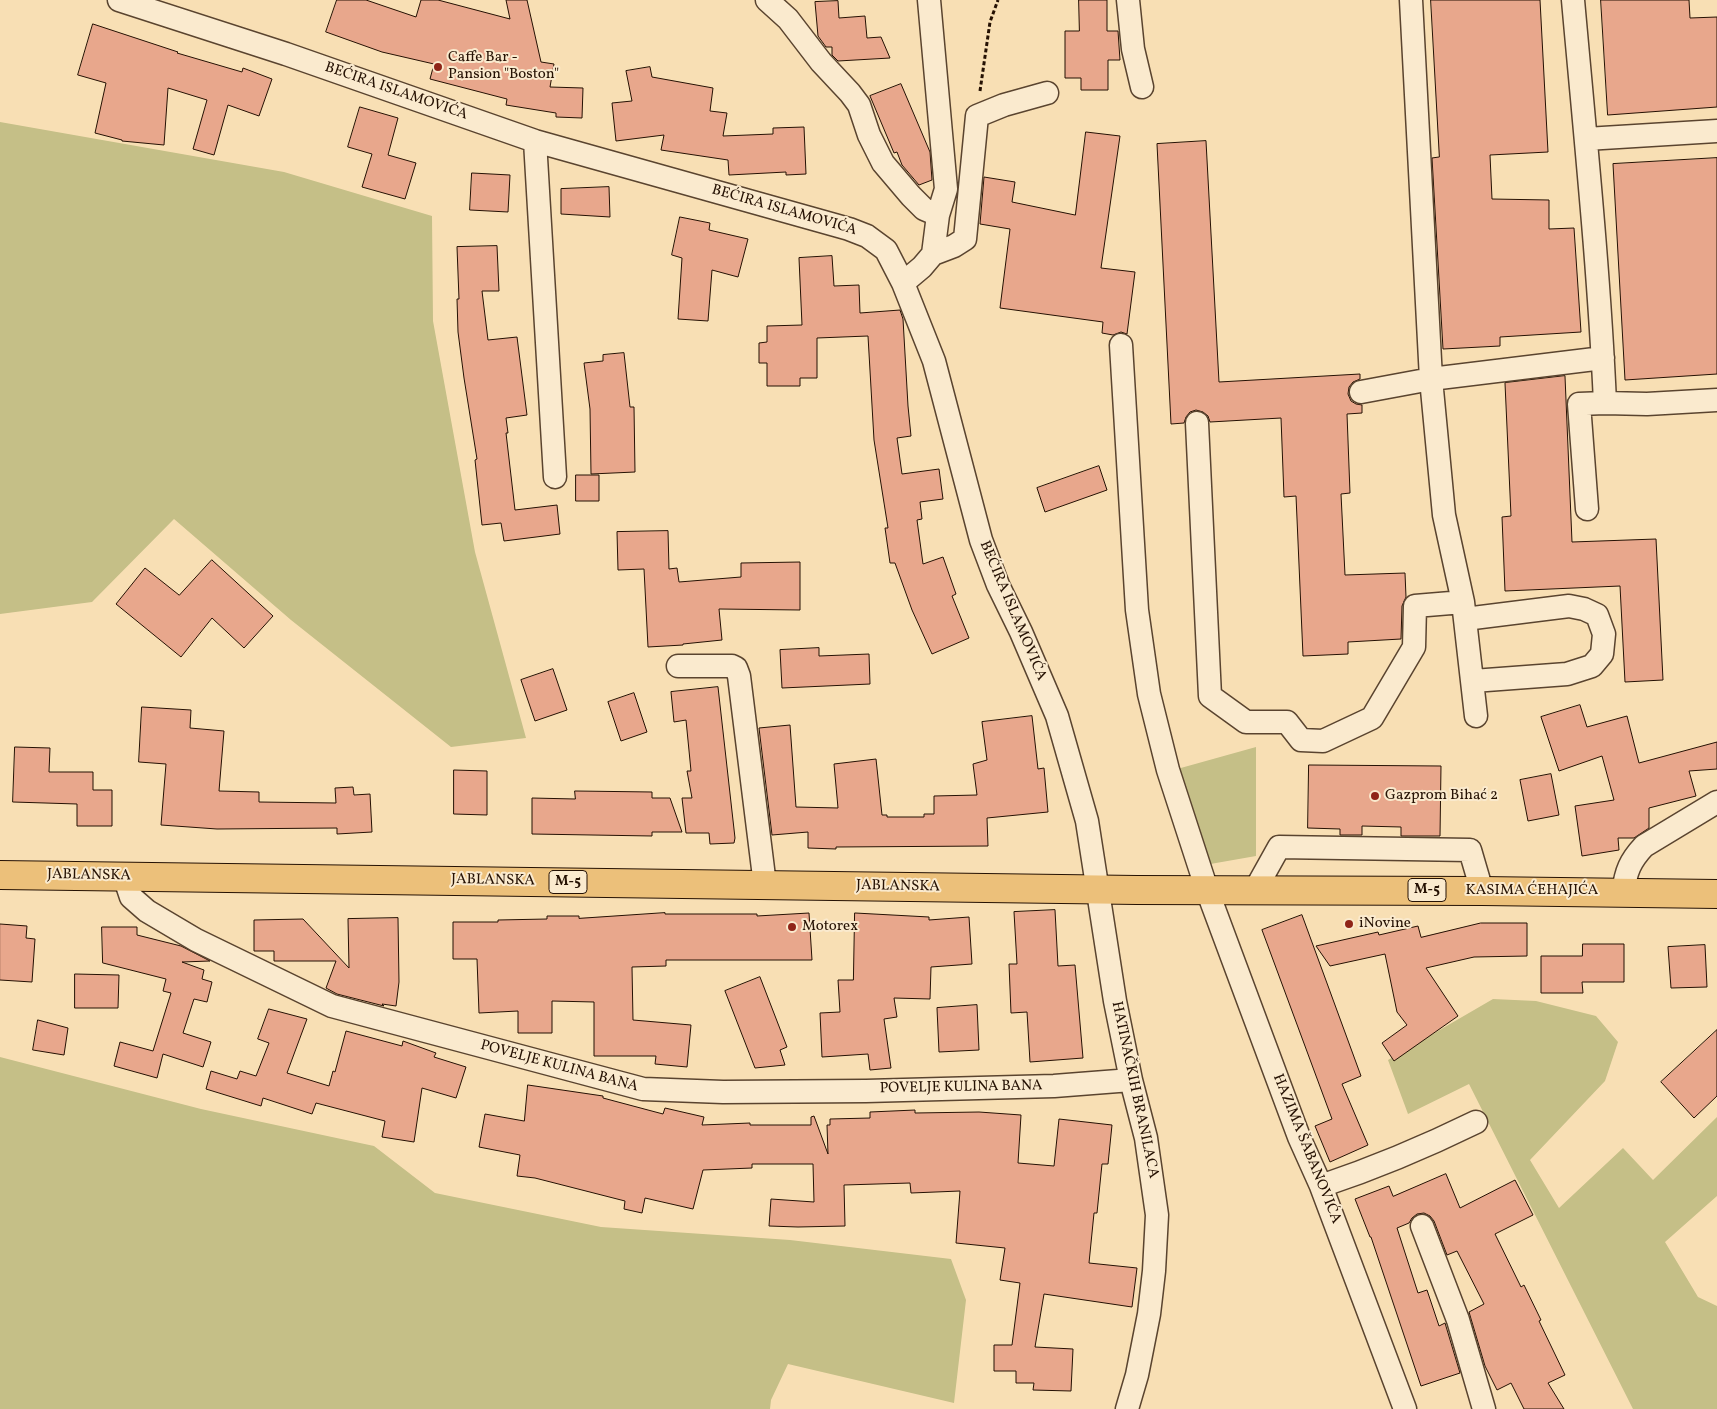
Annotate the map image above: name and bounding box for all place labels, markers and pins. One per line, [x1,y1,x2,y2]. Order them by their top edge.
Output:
place label: Caffe Bar - Pansion "Boston" [448,49,559,84]
marker: Caffe Bar - Pansion "Boston" [432,61,444,73]
place label: Gazprom Bihać 2 [1385,787,1498,805]
marker: Gazprom Bihać 2 [1369,790,1381,802]
place label: iNovine [1359,915,1411,933]
place label: Motorex [802,918,858,936]
marker: iNovine [1343,918,1355,930]
marker: Motorex [786,921,798,933]

